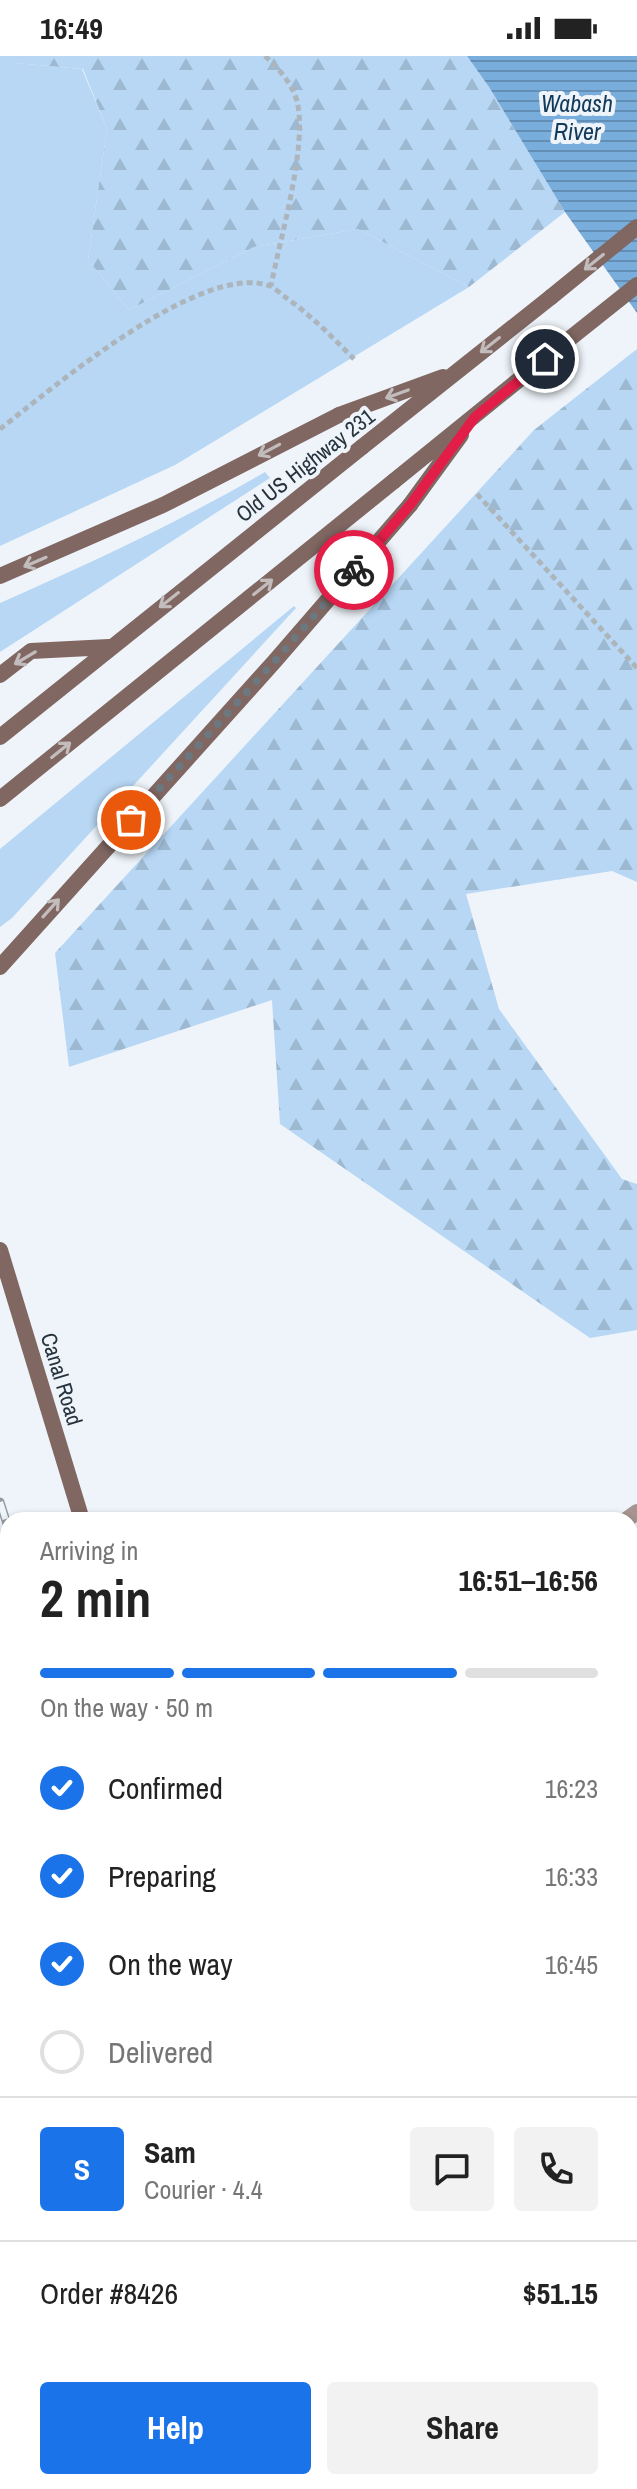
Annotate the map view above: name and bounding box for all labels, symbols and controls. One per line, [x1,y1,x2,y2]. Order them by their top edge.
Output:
text: 16:49 [40,8,103,48]
water label: Wabash River [541,87,613,147]
one-way arrow [584,253,605,271]
pin [511,325,579,393]
one-way arrow [480,337,501,354]
icon: home [523,337,567,381]
one-way arrow [385,388,410,402]
street label: Old US Highway 231 [229,401,381,529]
one-way arrow [258,442,282,458]
courier [314,530,394,610]
icon: bike [332,548,376,592]
one-way arrow [23,556,48,570]
one-way arrow [252,578,273,596]
one-way arrow [159,591,180,608]
one-way arrow [14,650,36,666]
one-way arrow [50,742,71,759]
pin [97,786,165,854]
icon: bag [109,798,153,842]
one-way arrow [42,898,60,918]
street label: Canal Road [34,1329,90,1429]
text: Arriving in [40,1533,138,1568]
text: 16:51–16:56 [459,1560,598,1600]
text: 2 min [40,1563,151,1633]
text: On the way · 50 m [40,1690,213,1725]
icon: check [40,1766,84,1810]
text: Confirmed [108,1768,223,1808]
text: 16:23 [545,1771,598,1806]
icon: check [40,1854,84,1898]
text: Preparing [108,1856,216,1896]
text: 16:33 [545,1859,598,1894]
icon: check [40,1942,84,1986]
text: On the way [108,1944,232,1984]
text: 16:45 [545,1947,598,1982]
text: Delivered [108,2032,213,2072]
button: chat [410,2127,494,2211]
button: phone [514,2127,598,2211]
text: Sam [144,2132,196,2172]
text: S [74,2149,90,2189]
text: Courier · 4.4 [144,2172,263,2207]
text: Order #8426 [40,2273,178,2313]
text: $51.15 [523,2273,598,2313]
button: Help [40,2382,311,2474]
button: Share [327,2382,598,2474]

